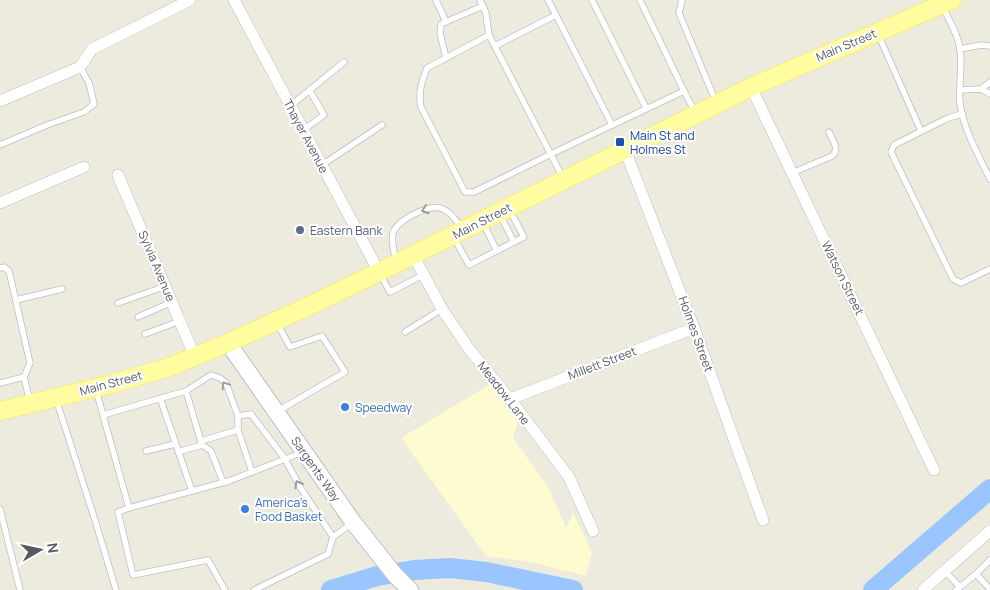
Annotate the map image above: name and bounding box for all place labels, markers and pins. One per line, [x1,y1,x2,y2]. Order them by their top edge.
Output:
place label: Main St and Holmes St [630,127,695,158]
marker: Main St and Holmes St [614,136,626,148]
place label: Eastern Bank [310,222,383,239]
marker: Eastern Bank [294,224,306,236]
place label: Speedway [355,399,413,416]
marker: Speedway [339,401,351,413]
place label: America's Food Basket [255,494,323,525]
marker: America's Food Basket [239,503,251,515]

